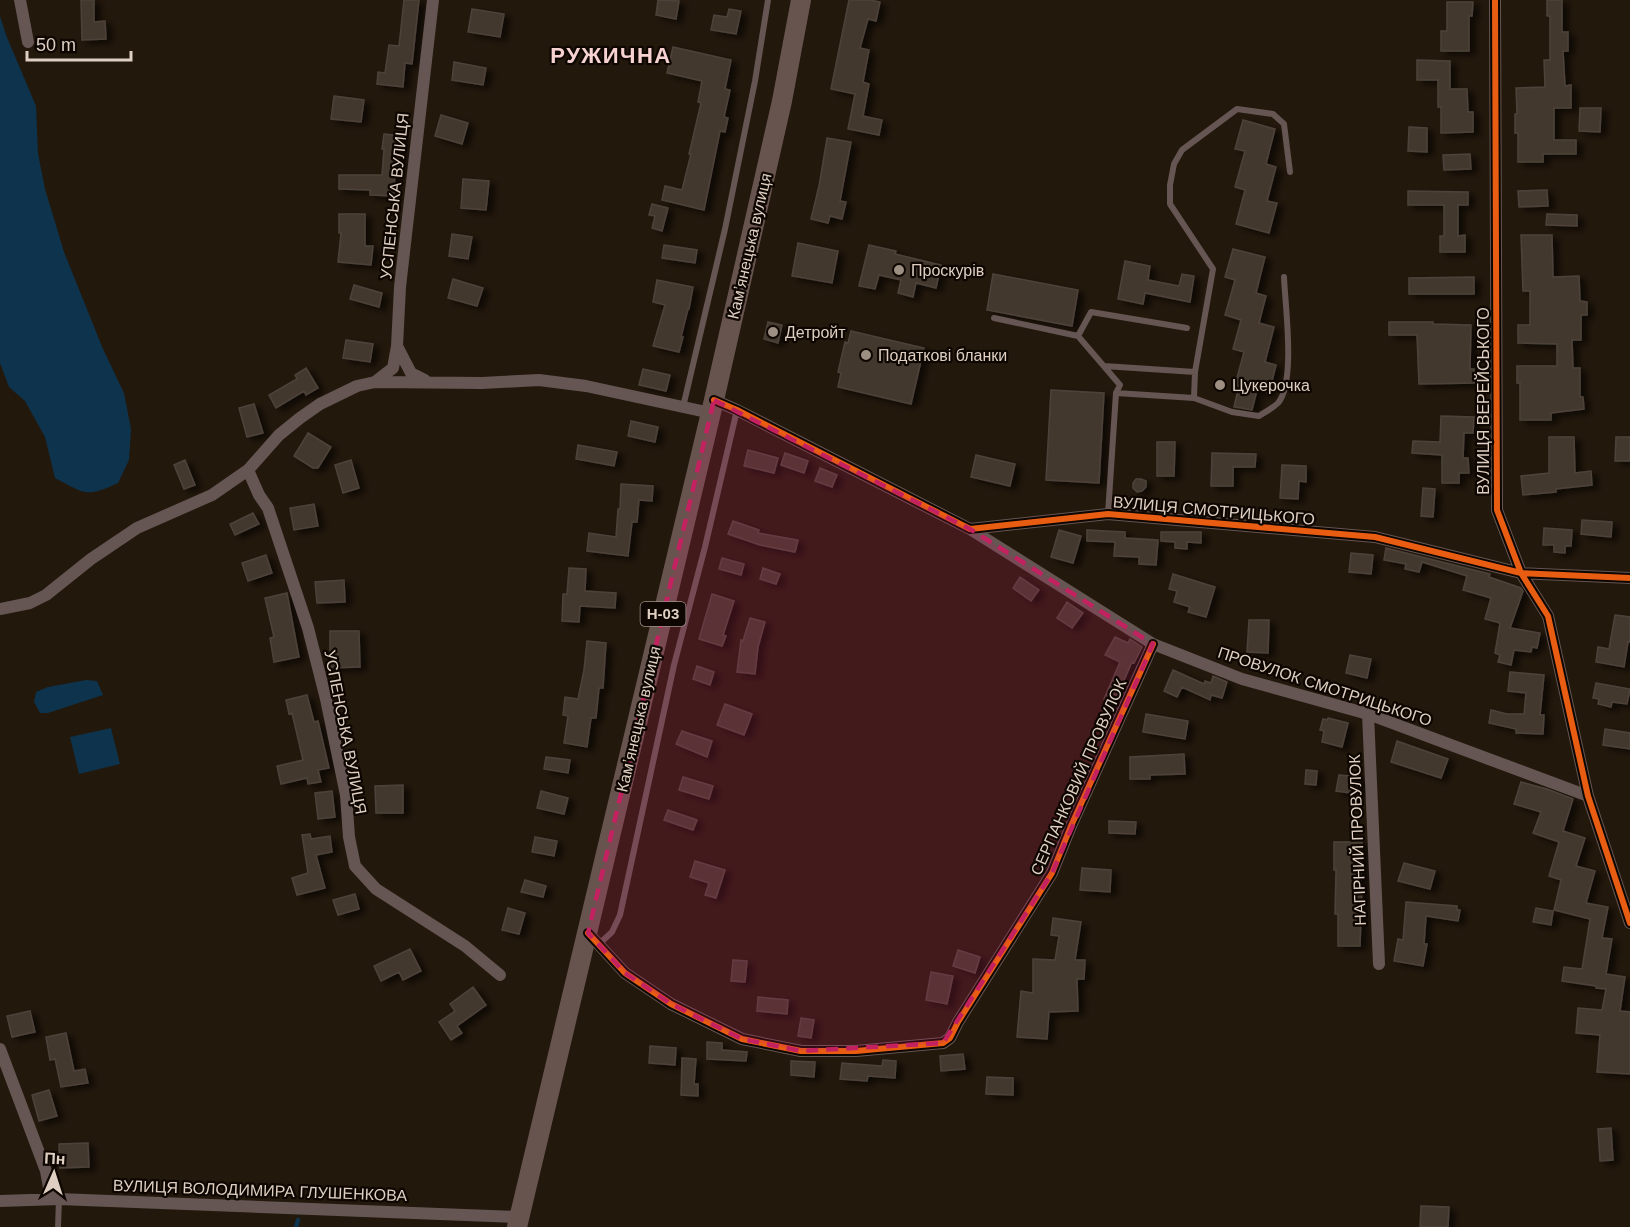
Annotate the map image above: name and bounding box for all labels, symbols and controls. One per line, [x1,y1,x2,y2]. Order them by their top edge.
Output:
scale bar [27,24,130,62]
text: 50 m [36,35,76,55]
district label: РУЖИЧНА [550,43,672,68]
street label: УСПЕНСЬКА ВУЛИЦЯ [377,112,412,280]
street label: Камʼянецька вулиця [724,171,775,321]
place label: Проскурів [911,262,984,279]
marker: Проскурів [892,263,906,277]
street label: ВУЛИЦЯ ВЕРЕЙСЬКОГО [1474,307,1492,495]
place label: Детройт [785,324,846,341]
marker: Детройт [766,325,780,339]
place label: Податкові бланки [878,347,1007,364]
marker: Податкові бланки [859,348,873,362]
place label: Цукерочка [1232,377,1310,394]
marker: Цукерочка [1213,378,1227,392]
street label: ВУЛИЦЯ СМОТРИЦЬКОГО [1112,493,1316,528]
road number: Н-03 [640,602,686,626]
street label: Камʼянецька вулиця [613,644,664,794]
street label: ПРОВУЛОК СМОТРИЦЬКОГО [1216,644,1434,729]
street label: УСПЕНСЬКА ВУЛИЦЯ [321,648,370,816]
street label: СЕРПАНКОВИЙ ПРОВУЛОК [1027,676,1130,878]
street label: НАГІРНИЙ ПРОВУЛОК [1345,753,1369,926]
north arrow [24,1143,84,1203]
text: Пн [44,1149,66,1168]
street label: ВУЛИЦЯ ВОЛОДИМИРА ГЛУШЕНКОВА [113,1177,408,1204]

